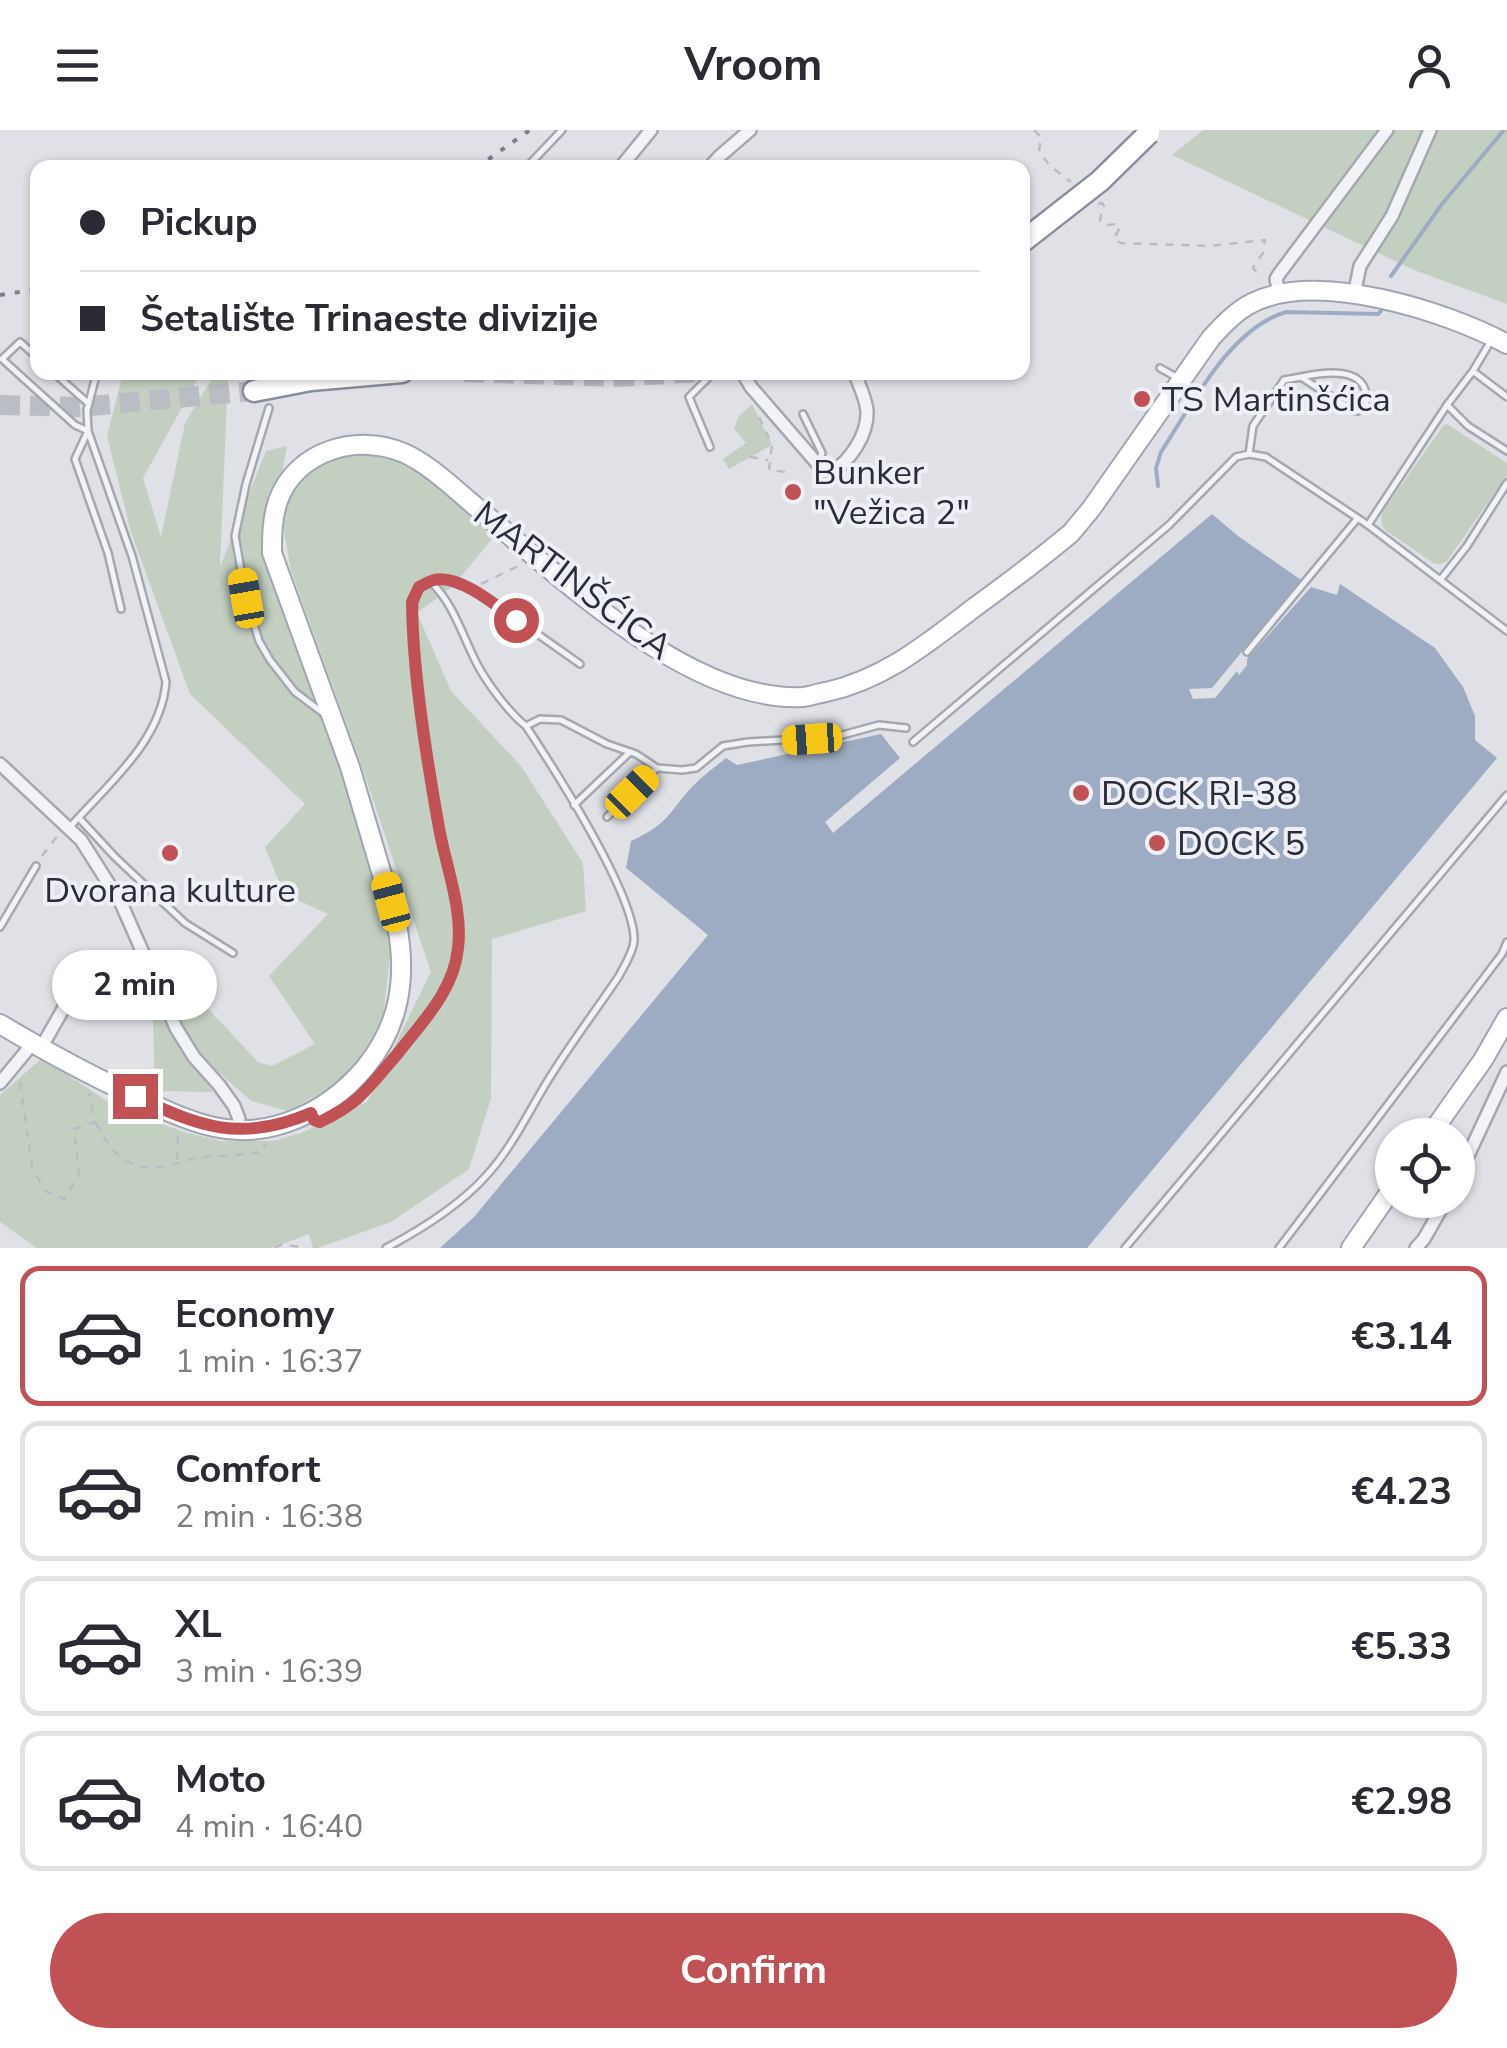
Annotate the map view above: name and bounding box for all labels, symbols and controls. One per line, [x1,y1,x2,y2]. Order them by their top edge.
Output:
text: Vroom [684,35,823,96]
icon: menu [50,38,105,93]
icon: person [1402,38,1457,93]
text: Pickup [140,197,258,248]
text: Šetalište Trinaeste divizije [140,293,598,344]
place label: TS Martinšćica [1162,376,1391,423]
marker: TS Martinšćica [1131,388,1153,410]
place label: Bunker "Vežica 2" [813,449,970,536]
marker: Bunker "Vežica 2" [782,481,804,503]
street label: MARTINŠĆICA [464,490,681,670]
car [226,566,266,630]
route start [494,598,539,643]
car [781,722,843,756]
car [600,760,664,824]
place label: DOCK RI-38 [1101,770,1297,817]
marker: DOCK RI-38 [1070,782,1092,804]
place label: DOCK 5 [1177,820,1305,867]
marker: DOCK 5 [1146,832,1168,854]
marker: Dvorana kulture [159,842,181,864]
place label: Dvorana kulture [44,867,296,914]
car [369,869,413,935]
callout: 2 min [52,951,218,1021]
text: 2 min [93,963,176,1006]
route end [113,1074,158,1119]
map controls [1375,1118,1475,1218]
button: locate [1375,1118,1475,1218]
text: Economy [175,1289,334,1340]
icon: car [55,1291,145,1381]
text: €3.14 [1351,1311,1452,1362]
text: 1 min · 16:37 [175,1340,363,1383]
text: Comfort [175,1444,320,1495]
icon: car [55,1446,145,1536]
text: €4.23 [1351,1466,1452,1517]
text: 2 min · 16:38 [175,1495,363,1538]
text: XL [175,1599,222,1650]
icon: car [55,1601,145,1691]
text: €5.33 [1351,1621,1452,1672]
text: 3 min · 16:39 [175,1650,363,1693]
text: Moto [175,1754,266,1805]
icon: car [55,1756,145,1846]
text: €2.98 [1351,1776,1452,1827]
text: 4 min · 16:40 [175,1805,363,1848]
button: Confirm [50,1913,1457,2028]

